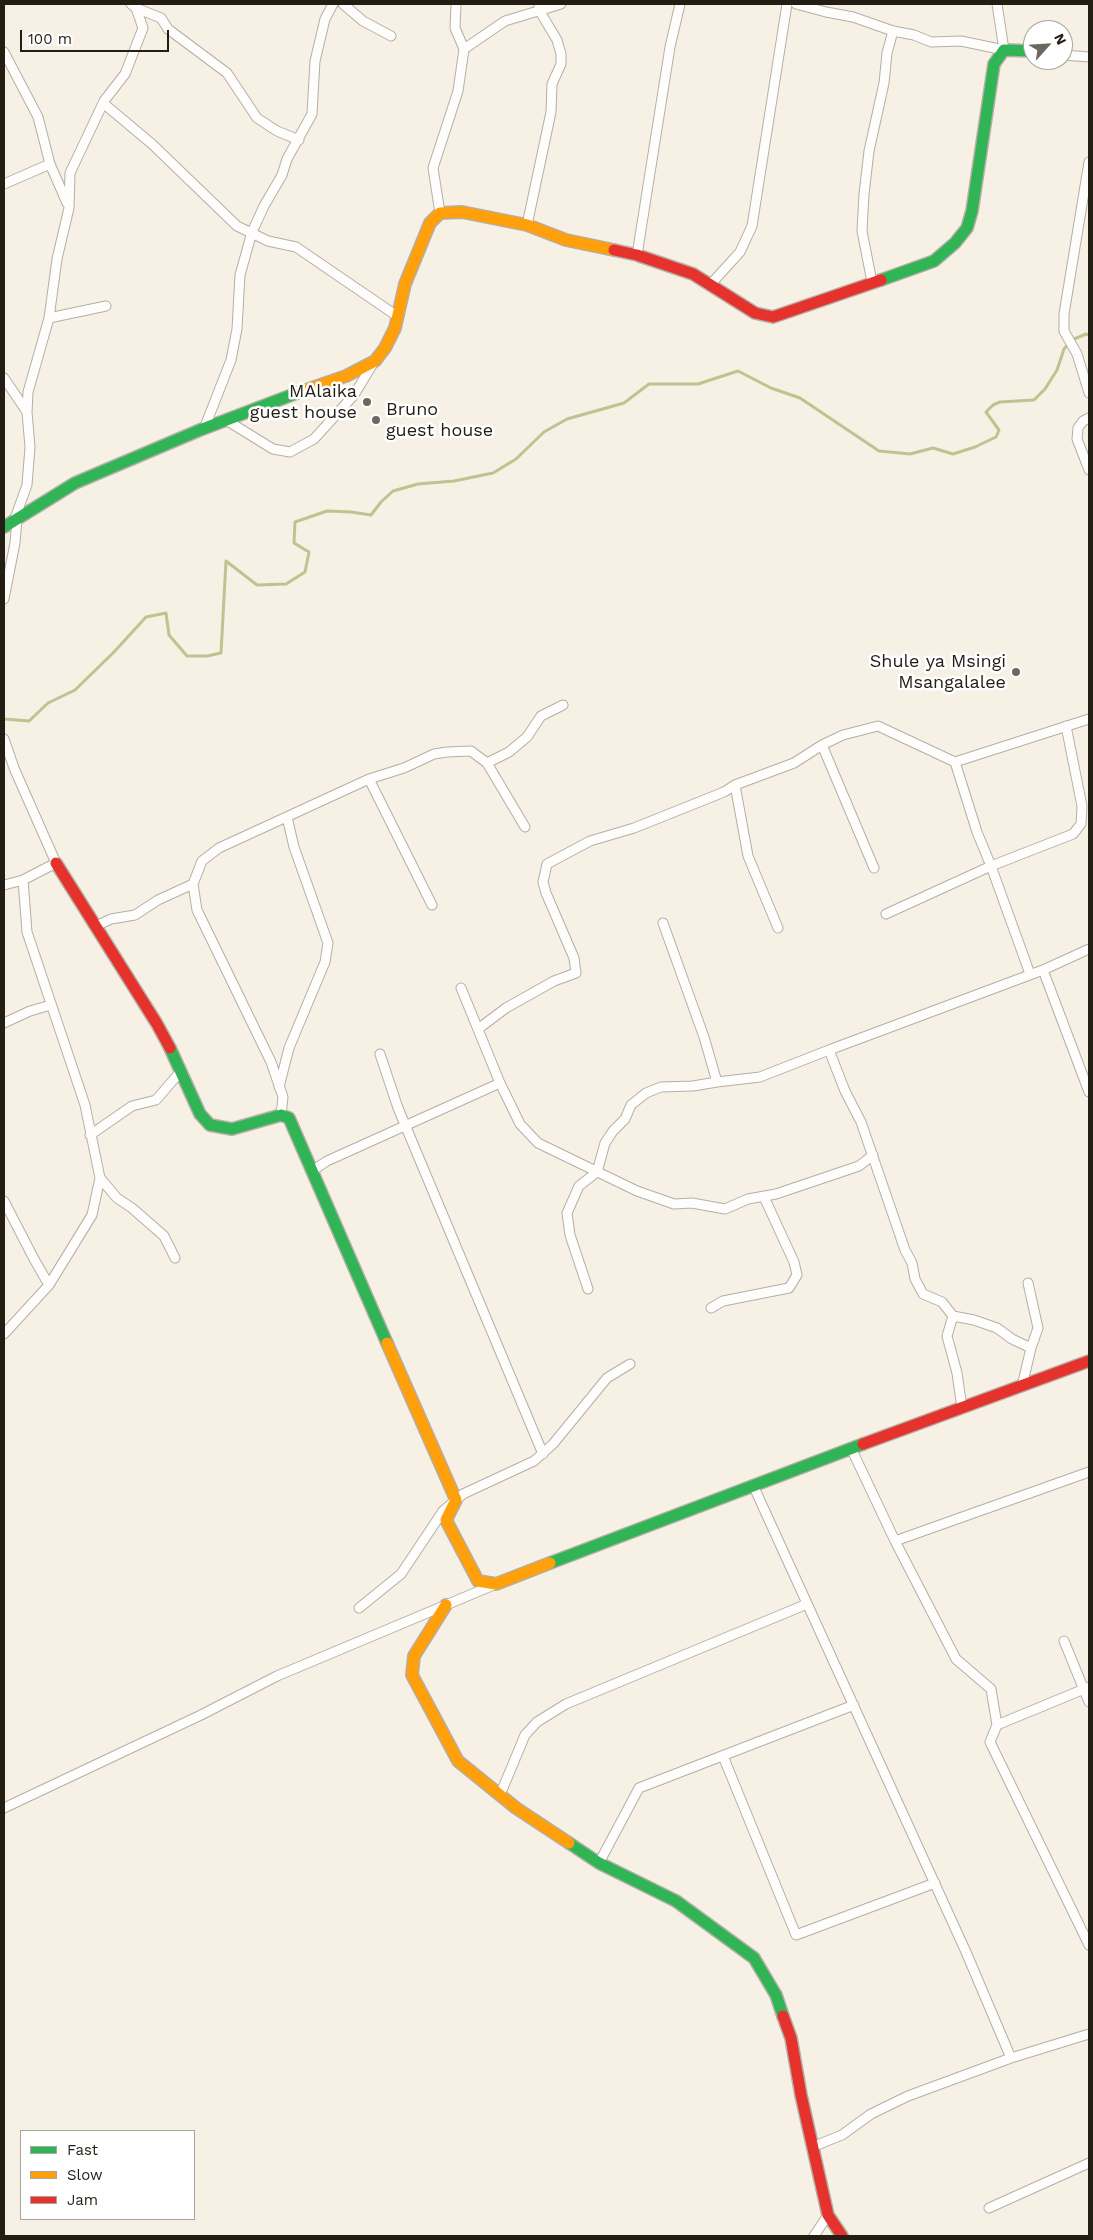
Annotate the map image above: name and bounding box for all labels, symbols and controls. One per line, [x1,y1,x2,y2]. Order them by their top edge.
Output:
scale bar [22,20,171,52]
north arrow [1023,20,1073,70]
text: 100 m [28,30,72,48]
text: N [1051,31,1070,47]
place label: MAlaika guest house [250,381,357,424]
marker: MAlaika guest house [361,396,373,408]
place label: Bruno guest house [386,399,493,442]
marker: Bruno guest house [370,414,382,426]
place label: Shule ya Msingi Msangalalee [870,651,1006,694]
marker: Shule ya Msingi Msangalalee [1010,666,1022,678]
legend [20,2130,195,2220]
text: Fast [67,2141,98,2159]
text: Slow [67,2166,103,2184]
text: Jam [67,2191,98,2209]

